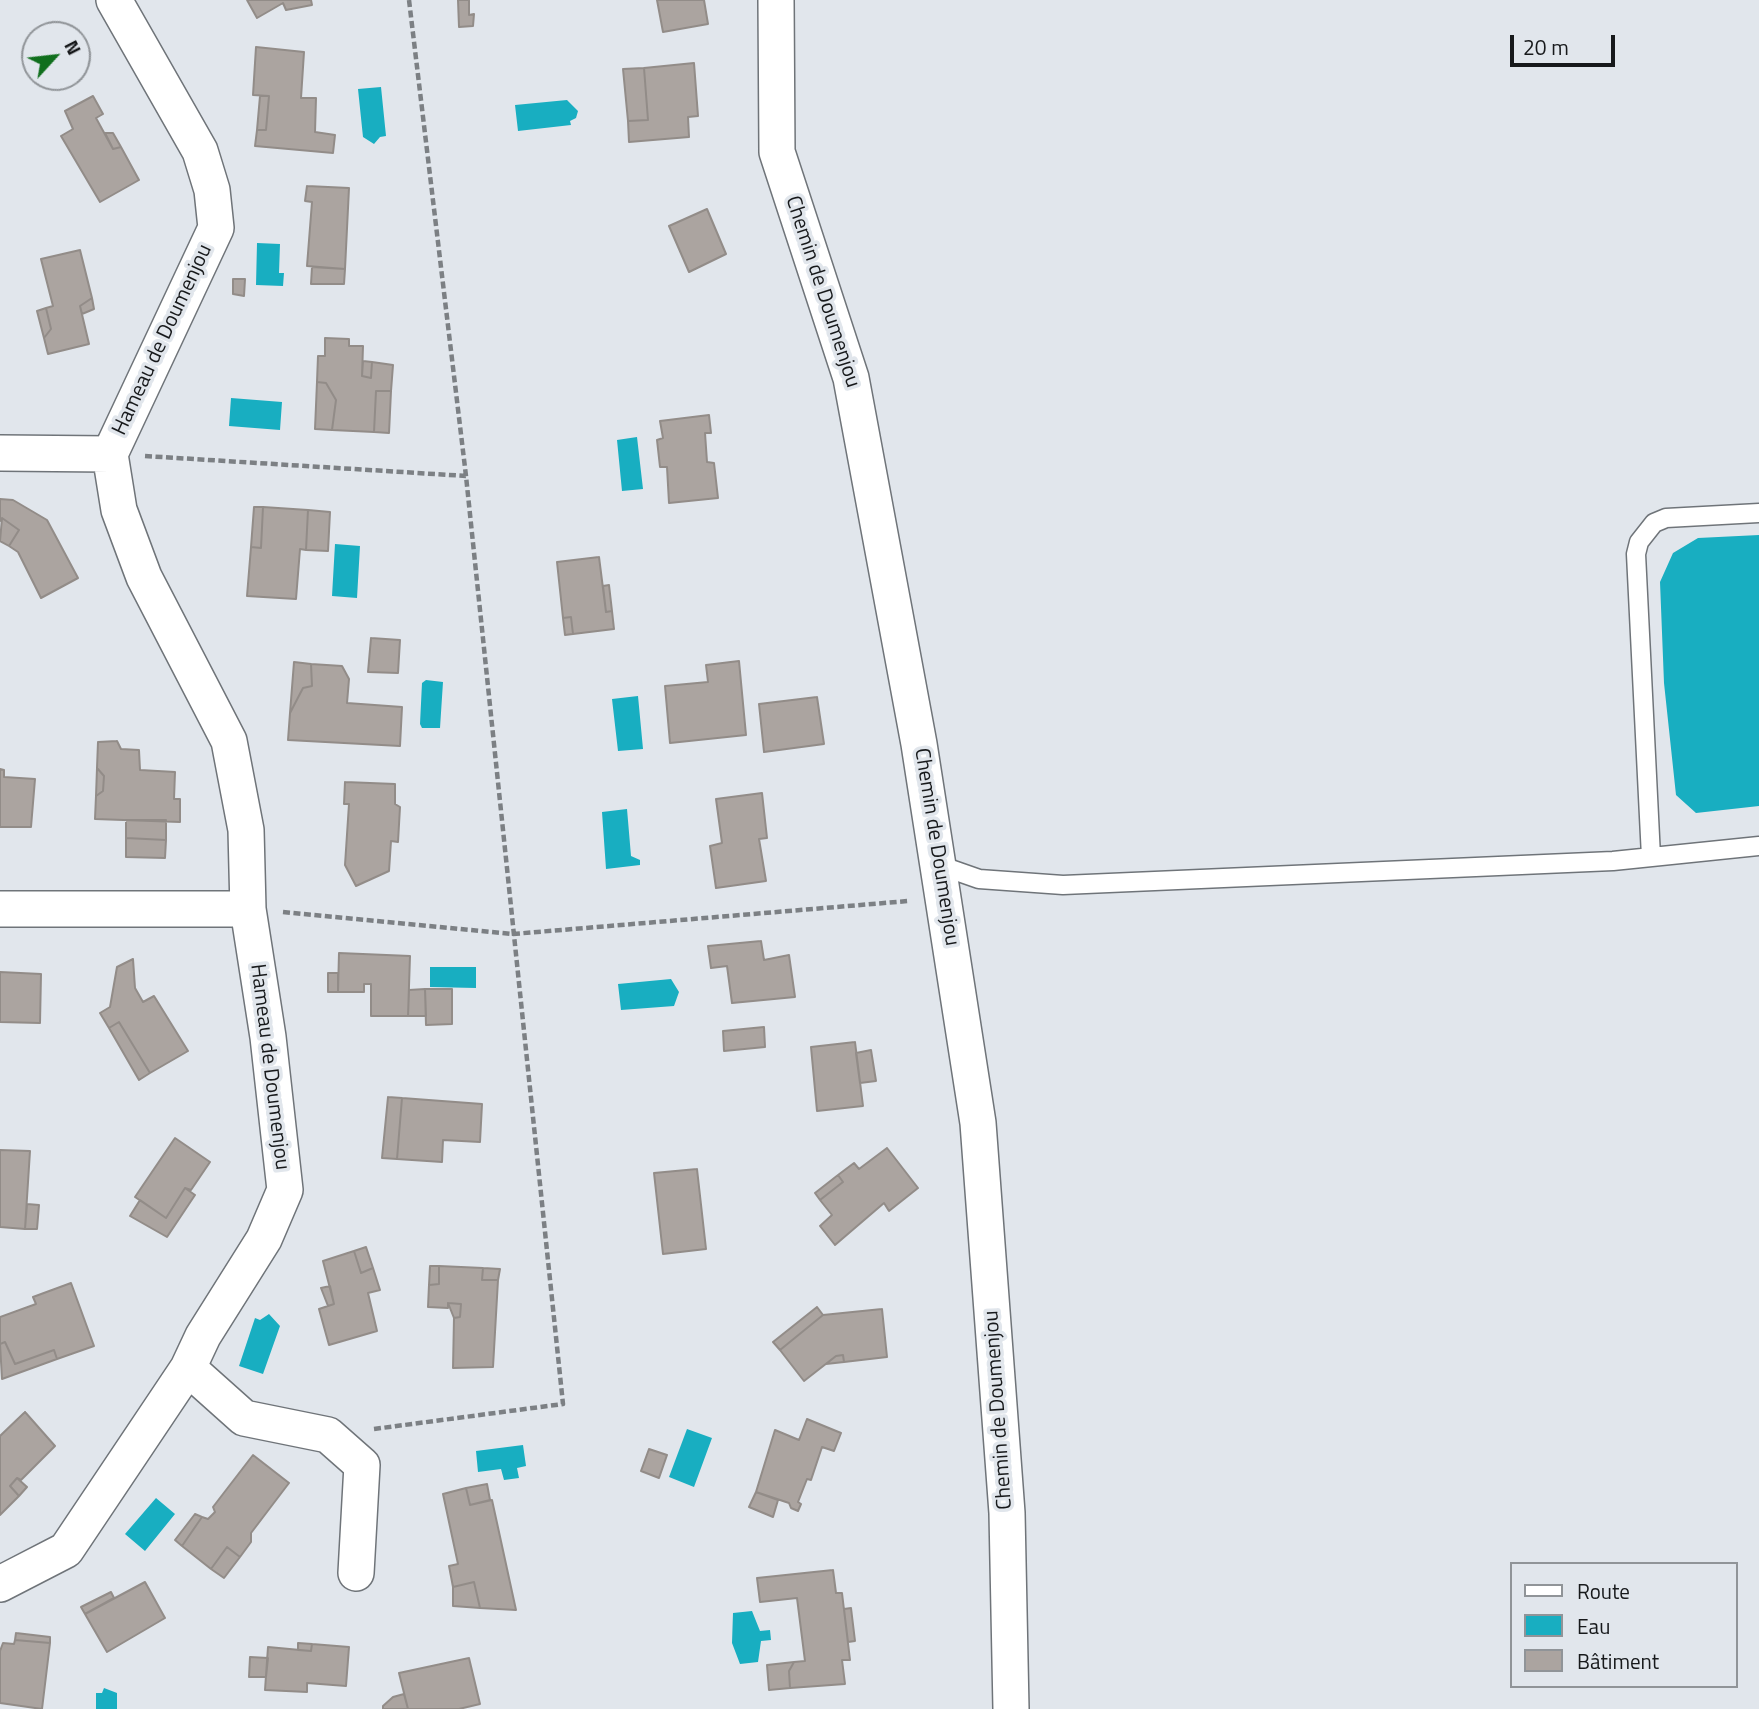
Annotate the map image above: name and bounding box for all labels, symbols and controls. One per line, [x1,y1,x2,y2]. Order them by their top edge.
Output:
north arrow [21,21,91,91]
scale bar [1514,21,1619,65]
text: 20 m [1523,31,1569,63]
text: N [57,35,89,60]
street label: Chemin de Doumenjou [779,193,865,391]
street label: Hameau de Doumenjou [108,241,218,439]
street label: Chemin de Doumenjou [908,746,964,948]
street label: Hameau de Doumenjou [244,962,294,1172]
street label: Chemin de Doumenjou [979,1309,1019,1511]
legend [1510,1562,1738,1688]
text: Route [1577,1575,1630,1607]
text: Eau [1577,1610,1610,1642]
text: Bâtiment [1577,1645,1659,1677]

